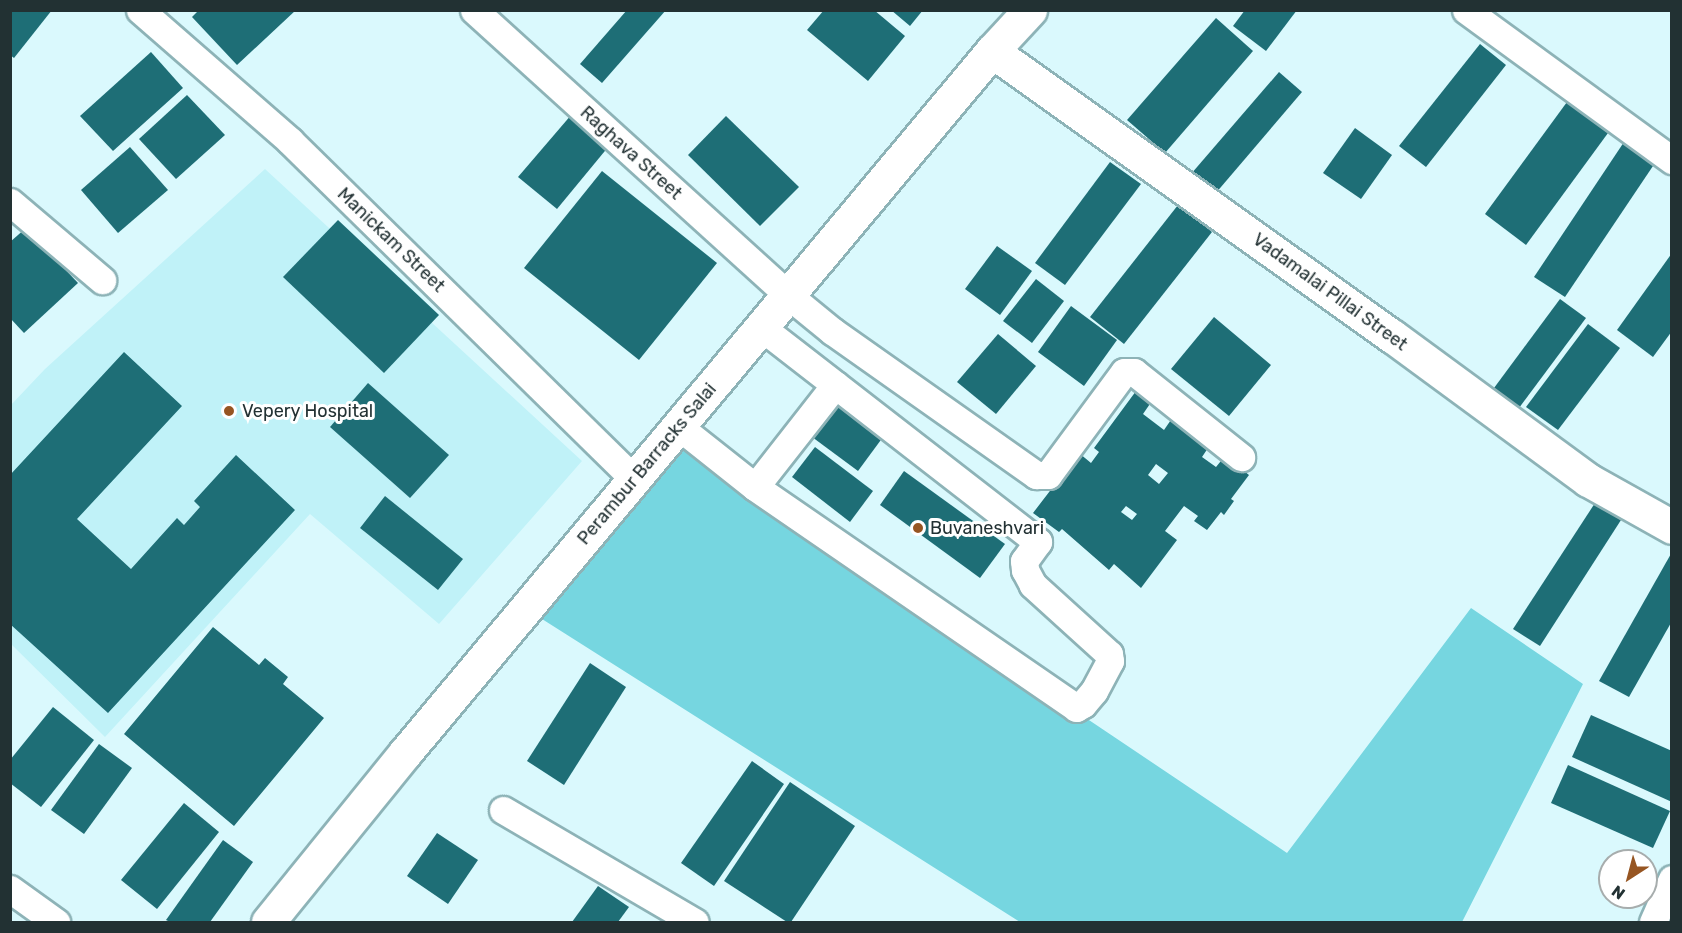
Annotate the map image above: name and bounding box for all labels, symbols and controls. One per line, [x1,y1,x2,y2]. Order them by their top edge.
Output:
street label: Raghava Street [576,102,686,204]
street label: Manickam Street [333,183,449,297]
street label: Vadamalai Pillai Street [1249,229,1411,355]
street label: Perambur Barracks Salai [573,379,721,549]
place label: Vepery Hospital [242,400,374,422]
marker: Vepery Hospital [220,402,238,420]
place label: Buvaneshvari [930,517,1044,539]
marker: Buvaneshvari [911,521,925,535]
north arrow [1598,849,1658,909]
text: N [1608,881,1629,903]

